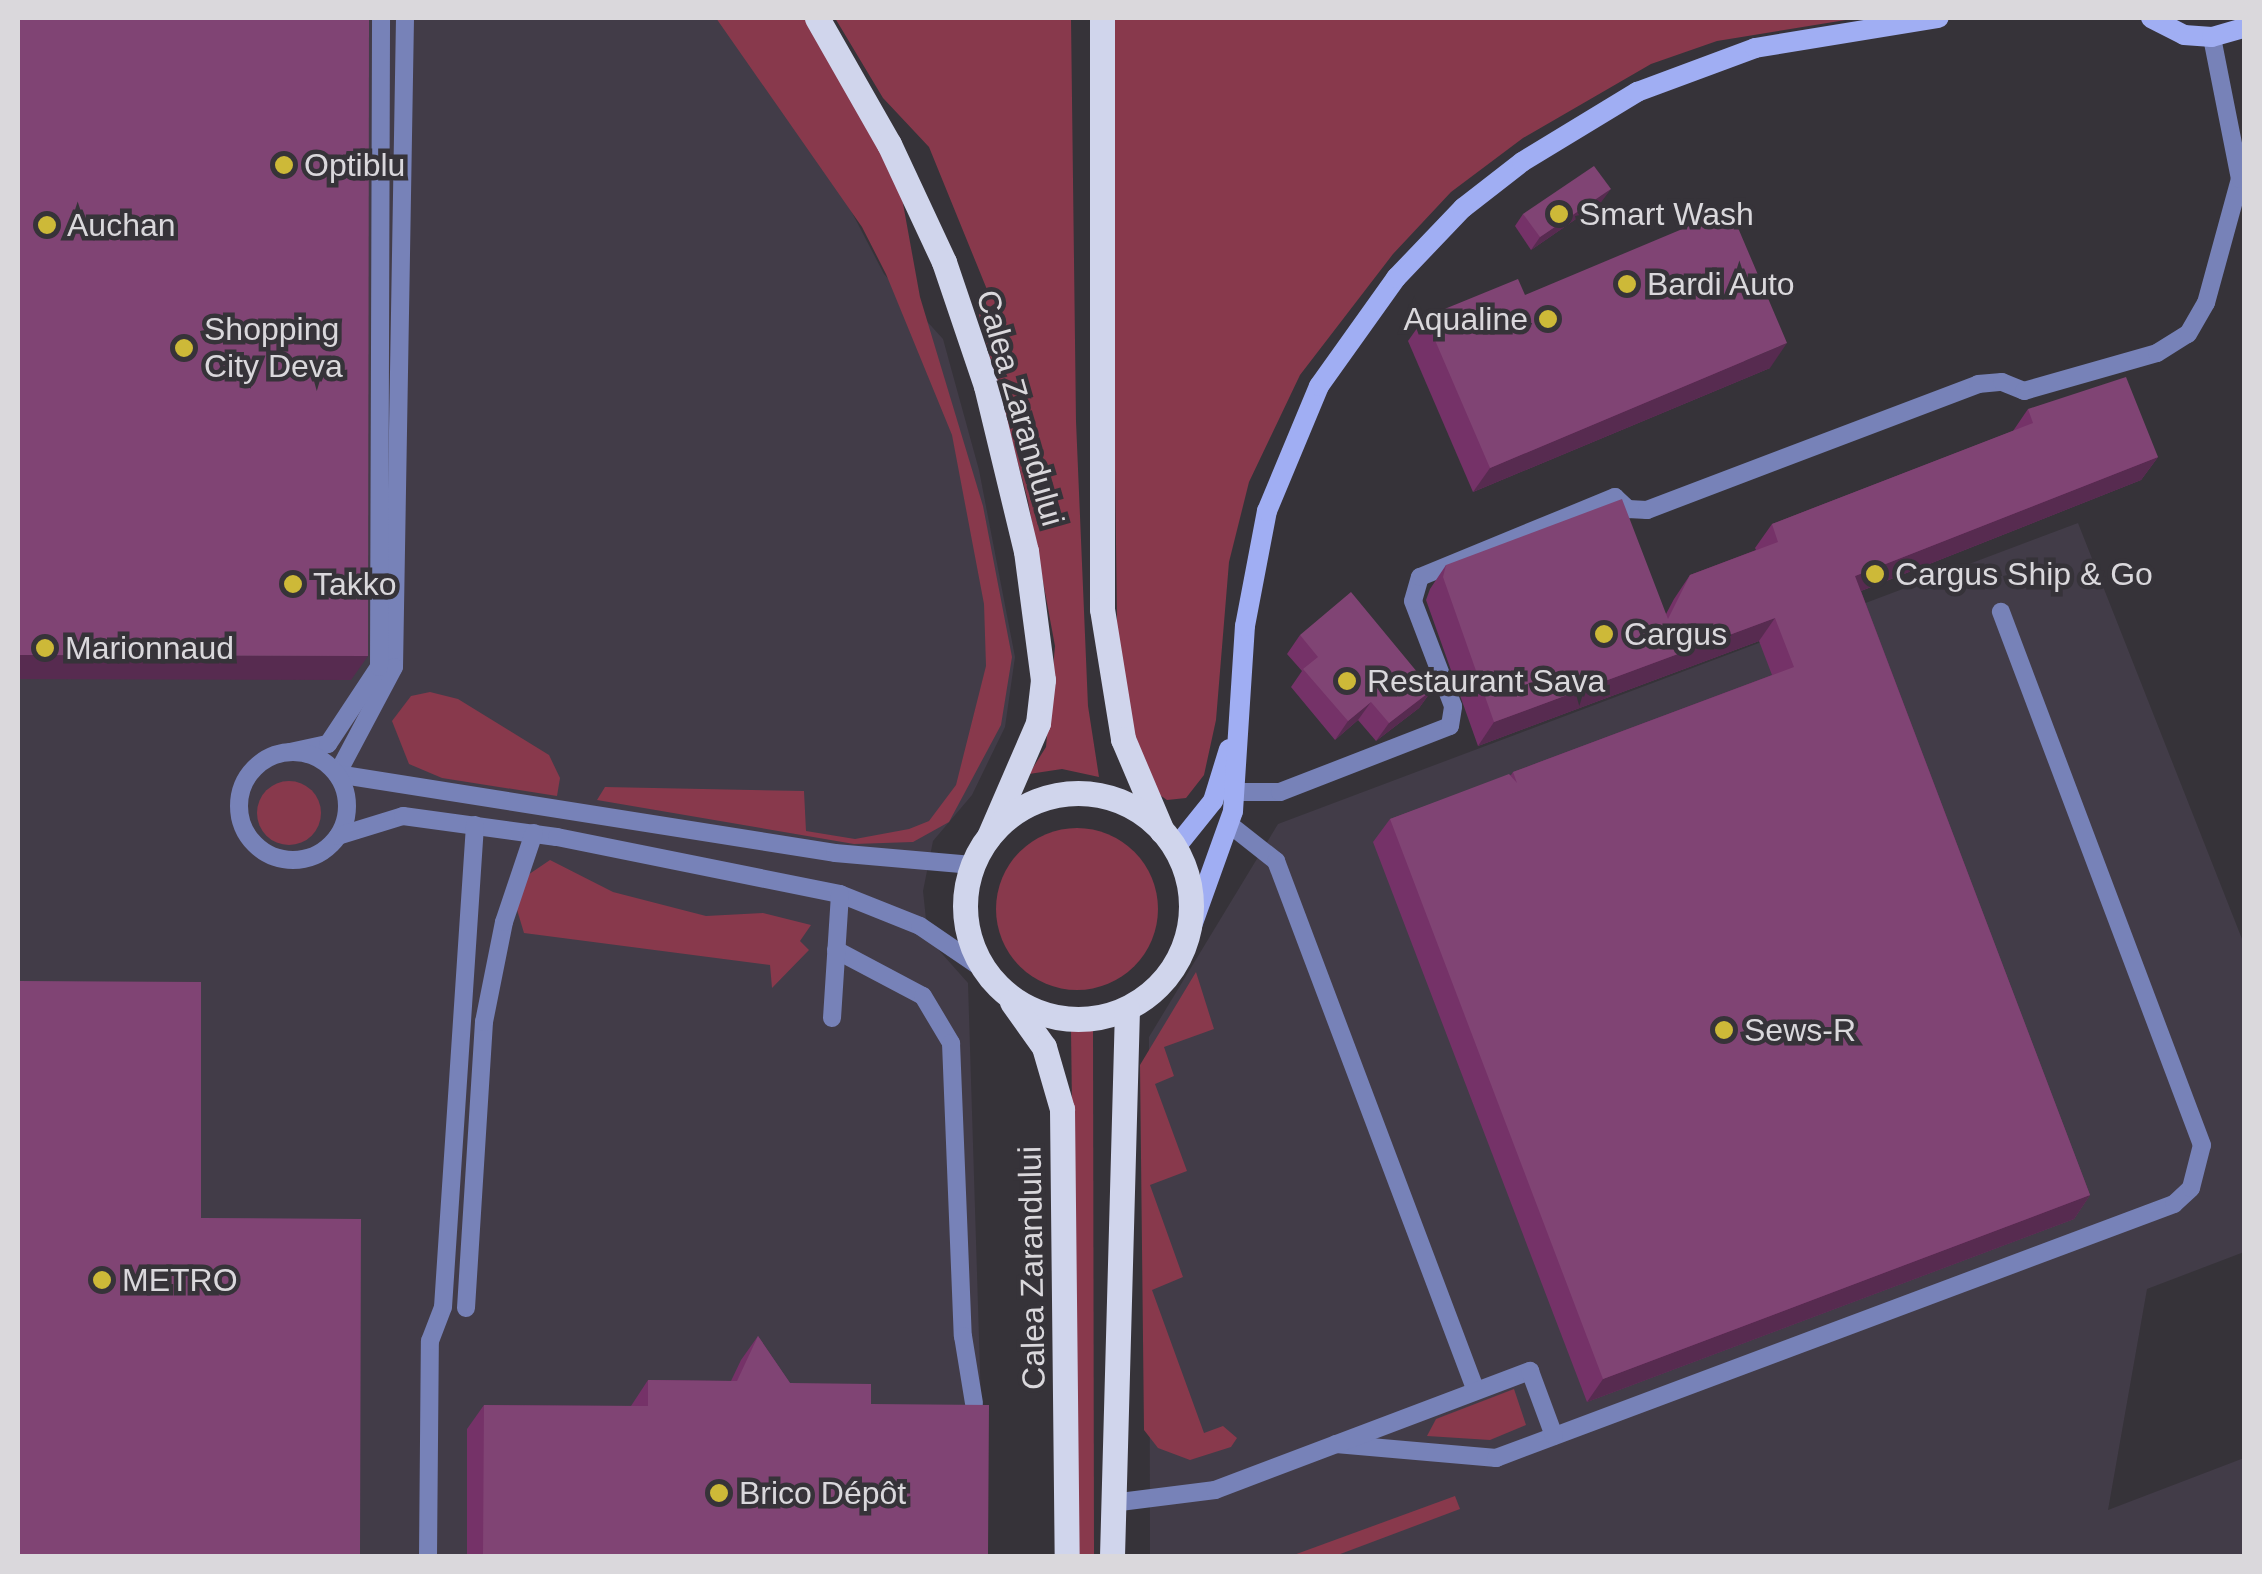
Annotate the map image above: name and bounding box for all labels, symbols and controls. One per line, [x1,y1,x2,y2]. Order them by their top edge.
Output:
place label: Optiblu [304,146,405,184]
marker: Optiblu [273,154,295,176]
place label: Smart Wash [1579,195,1754,233]
marker: Smart Wash [1548,203,1570,225]
place label: Auchan [67,206,176,244]
marker: Auchan [36,214,58,236]
place label: Bardi Auto [1647,265,1796,303]
marker: Bardi Auto [1616,273,1638,295]
street label: Calea Zarandului [968,286,1072,530]
place label: Aqualine [1403,300,1528,338]
marker: Aqualine [1537,308,1559,330]
place label: Shopping City Deva [204,311,343,386]
marker: Shopping City Deva [173,337,195,359]
place label: Cargus Ship & Go [1895,555,2153,593]
marker: Cargus Ship & Go [1864,563,1886,585]
place label: Takko [313,565,397,603]
marker: Takko [282,573,304,595]
place label: Cargus [1624,615,1727,653]
marker: Cargus [1593,623,1615,645]
place label: Marionnaud [65,629,234,667]
marker: Marionnaud [34,637,56,659]
place label: Restaurant Sava [1367,662,1605,700]
marker: Restaurant Sava [1336,670,1358,692]
place label: Sews-R [1744,1011,1856,1049]
marker: Sews-R [1713,1019,1735,1041]
street label: Calea Zarandului [1011,1146,1053,1390]
place label: METRO [122,1261,238,1299]
marker: METRO [91,1269,113,1291]
place label: Brico Dépôt [739,1474,906,1512]
marker: Brico Dépôt [708,1482,730,1504]

